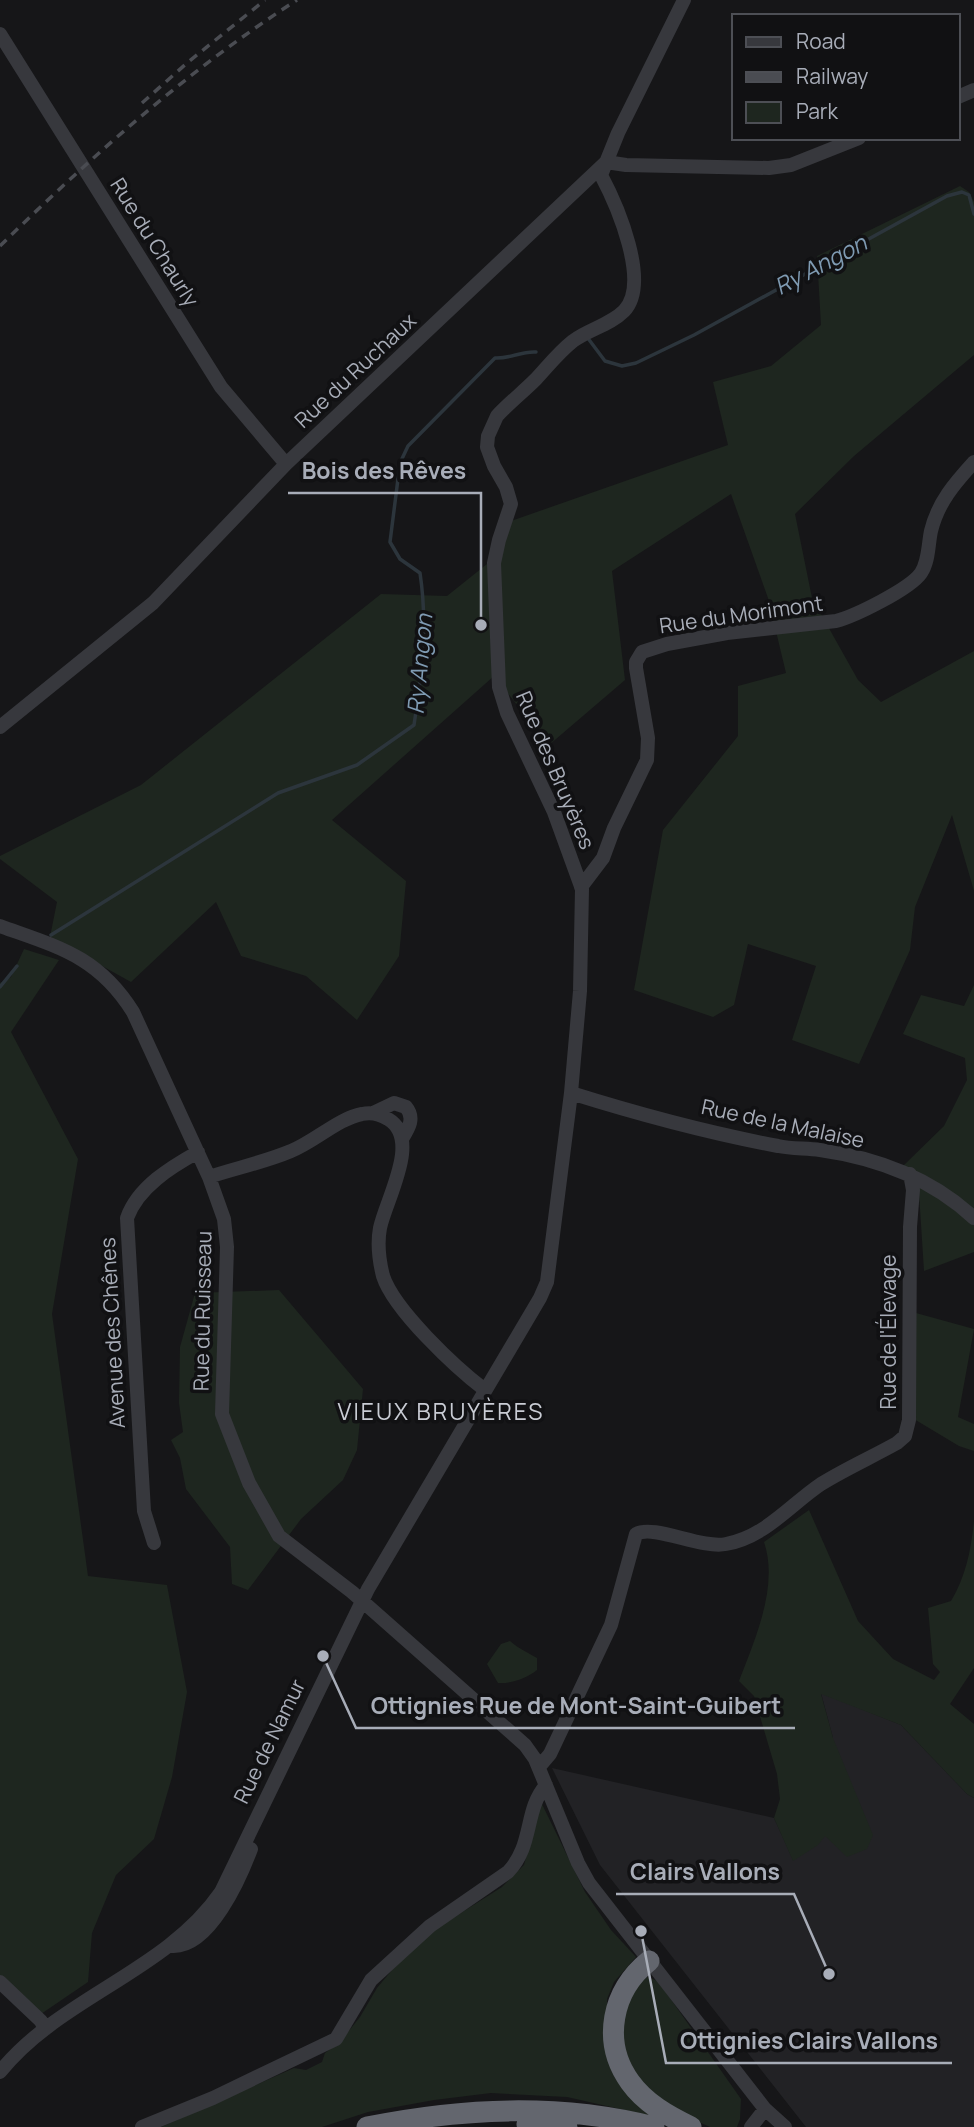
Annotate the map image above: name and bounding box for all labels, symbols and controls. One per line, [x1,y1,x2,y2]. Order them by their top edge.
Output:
legend [732,14,960,140]
text: Road [796,27,846,55]
text: Railway [796,62,868,90]
text: Park [796,97,838,125]
street label: Rue du Chaurly [104,172,206,312]
water label: Ry Angon [768,226,873,302]
street label: Rue du Ruchaux [288,306,422,434]
callout: Bois des Rêves [288,449,481,493]
text: Bois des Rêves [302,454,466,486]
street label: Rue du Morimont [657,589,825,639]
water label: Ry Angon [399,611,439,715]
street label: Rue des Bruyères [510,687,602,853]
street label: Rue de la Malaise [699,1092,867,1154]
street label: Rue du Ruisseau [187,1231,217,1391]
street label: Avenue des Chênes [93,1237,131,1429]
street label: Rue de l'Élevage [874,1254,902,1410]
district label: VIEUX BRUYÈRES [338,1395,544,1427]
street label: Rue de Namur [227,1674,311,1808]
callout: Ottignies Rue de Mont-Saint-Guibert [356,1684,795,1728]
text: Ottignies Rue de Mont-Saint-Guibert [371,1689,781,1721]
callout: Clairs Vallons [616,1850,794,1894]
text: Clairs Vallons [630,1855,780,1887]
callout: Ottignies Clairs Vallons [666,2019,952,2063]
text: Ottignies Clairs Vallons [680,2024,938,2056]

